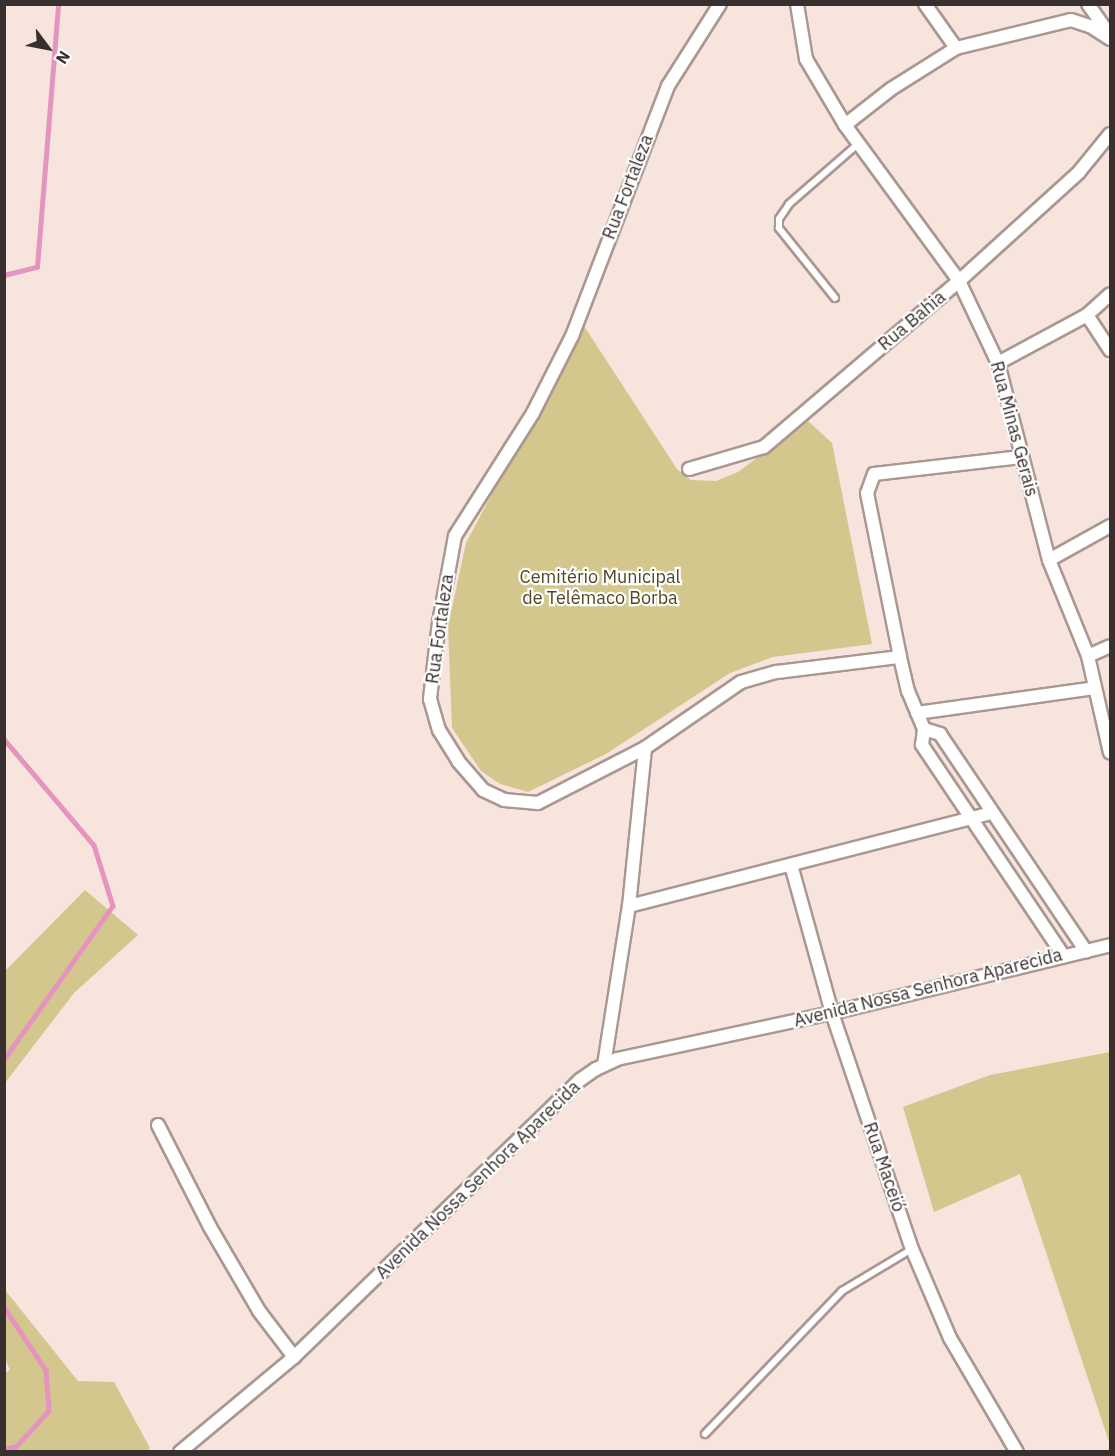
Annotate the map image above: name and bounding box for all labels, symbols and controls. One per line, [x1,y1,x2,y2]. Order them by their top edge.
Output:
north arrow [18,18,78,78]
text: N [52,47,75,68]
street label: Rua Fortaleza [598,132,658,242]
street label: Rua Bahia [874,287,950,355]
street label: Rua Minas Gerais [986,359,1042,499]
park label: Cemitério Municipal de Telêmaco Borba [520,567,680,610]
street label: Rua Fortaleza [422,573,458,685]
street label: Avenida Nossa Senhora Aparecida [792,944,1064,1032]
street label: Avenida Nossa Senhora Aparecida [371,1076,585,1284]
street label: Rua Maceió [859,1119,909,1215]

